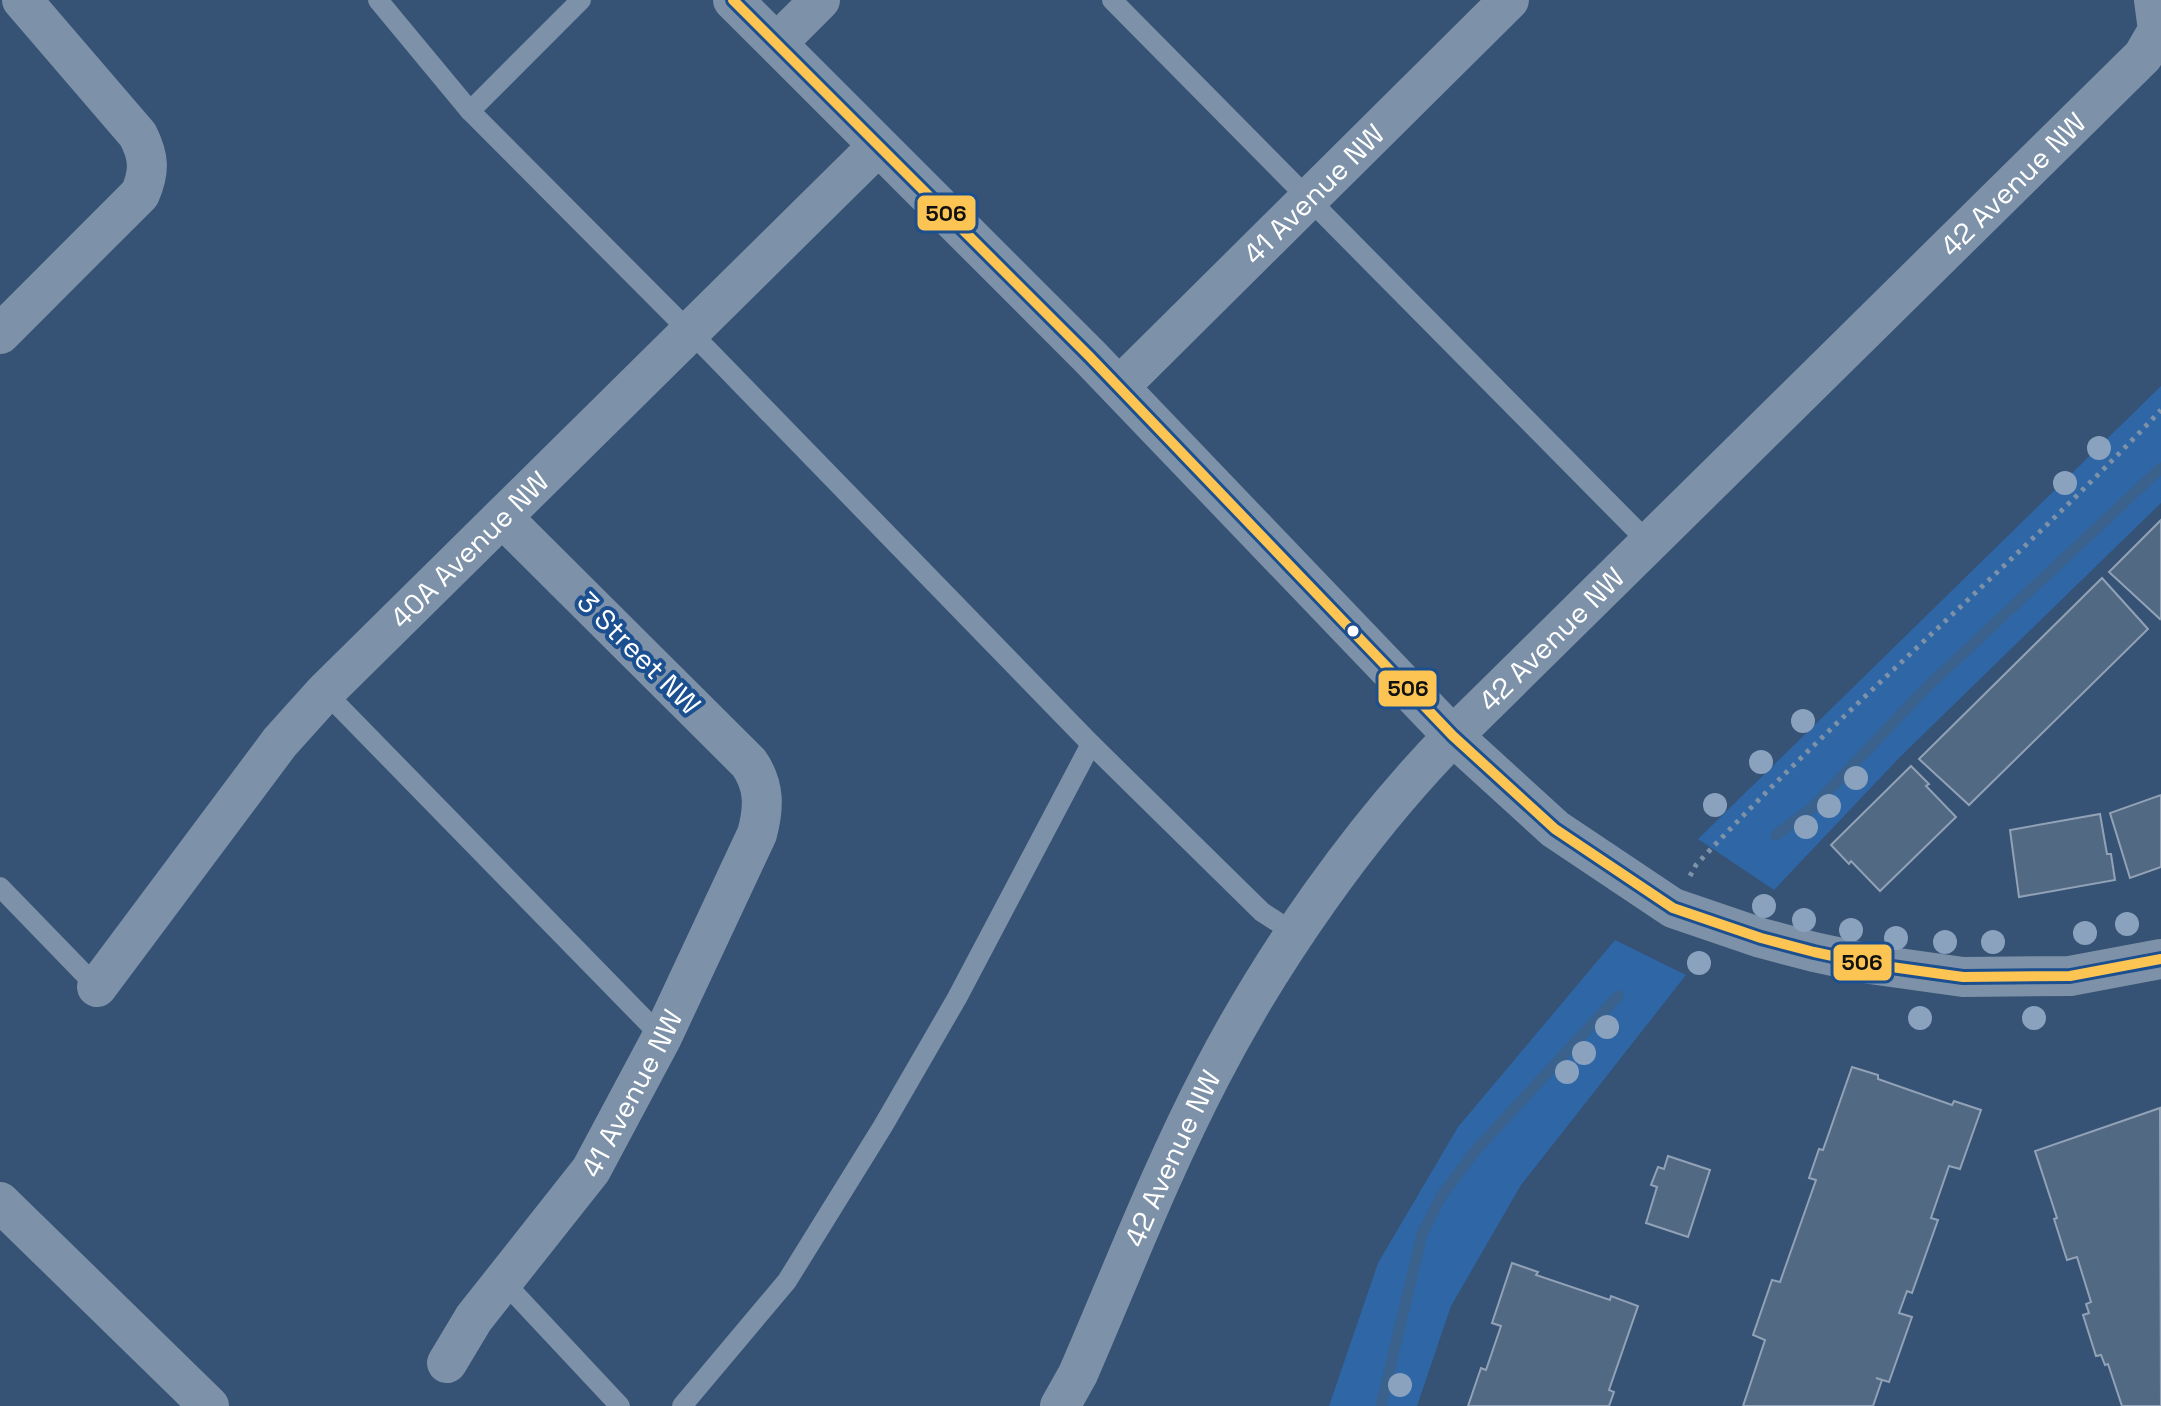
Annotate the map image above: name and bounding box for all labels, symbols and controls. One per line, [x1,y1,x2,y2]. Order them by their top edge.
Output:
street label: 42 Avenue NW [1932,105,2093,264]
street label: 41 Avenue NW [1235,116,1392,272]
line badge: 506 [916,194,977,232]
text: 506 [925,199,967,227]
street label: 40A Avenue NW [382,463,556,636]
street label: 42 Avenue NW [1471,559,1632,719]
street label: 3 Street NW [570,584,708,722]
unlabelled marker [1345,623,1361,639]
line badge: 506 [1377,669,1438,708]
text: 506 [1387,674,1429,702]
line badge: 506 [1832,943,1893,982]
text: 506 [1841,948,1883,976]
street label: 41 Avenue NW [573,1004,690,1183]
street label: 42 Avenue NW [1116,1064,1228,1252]

